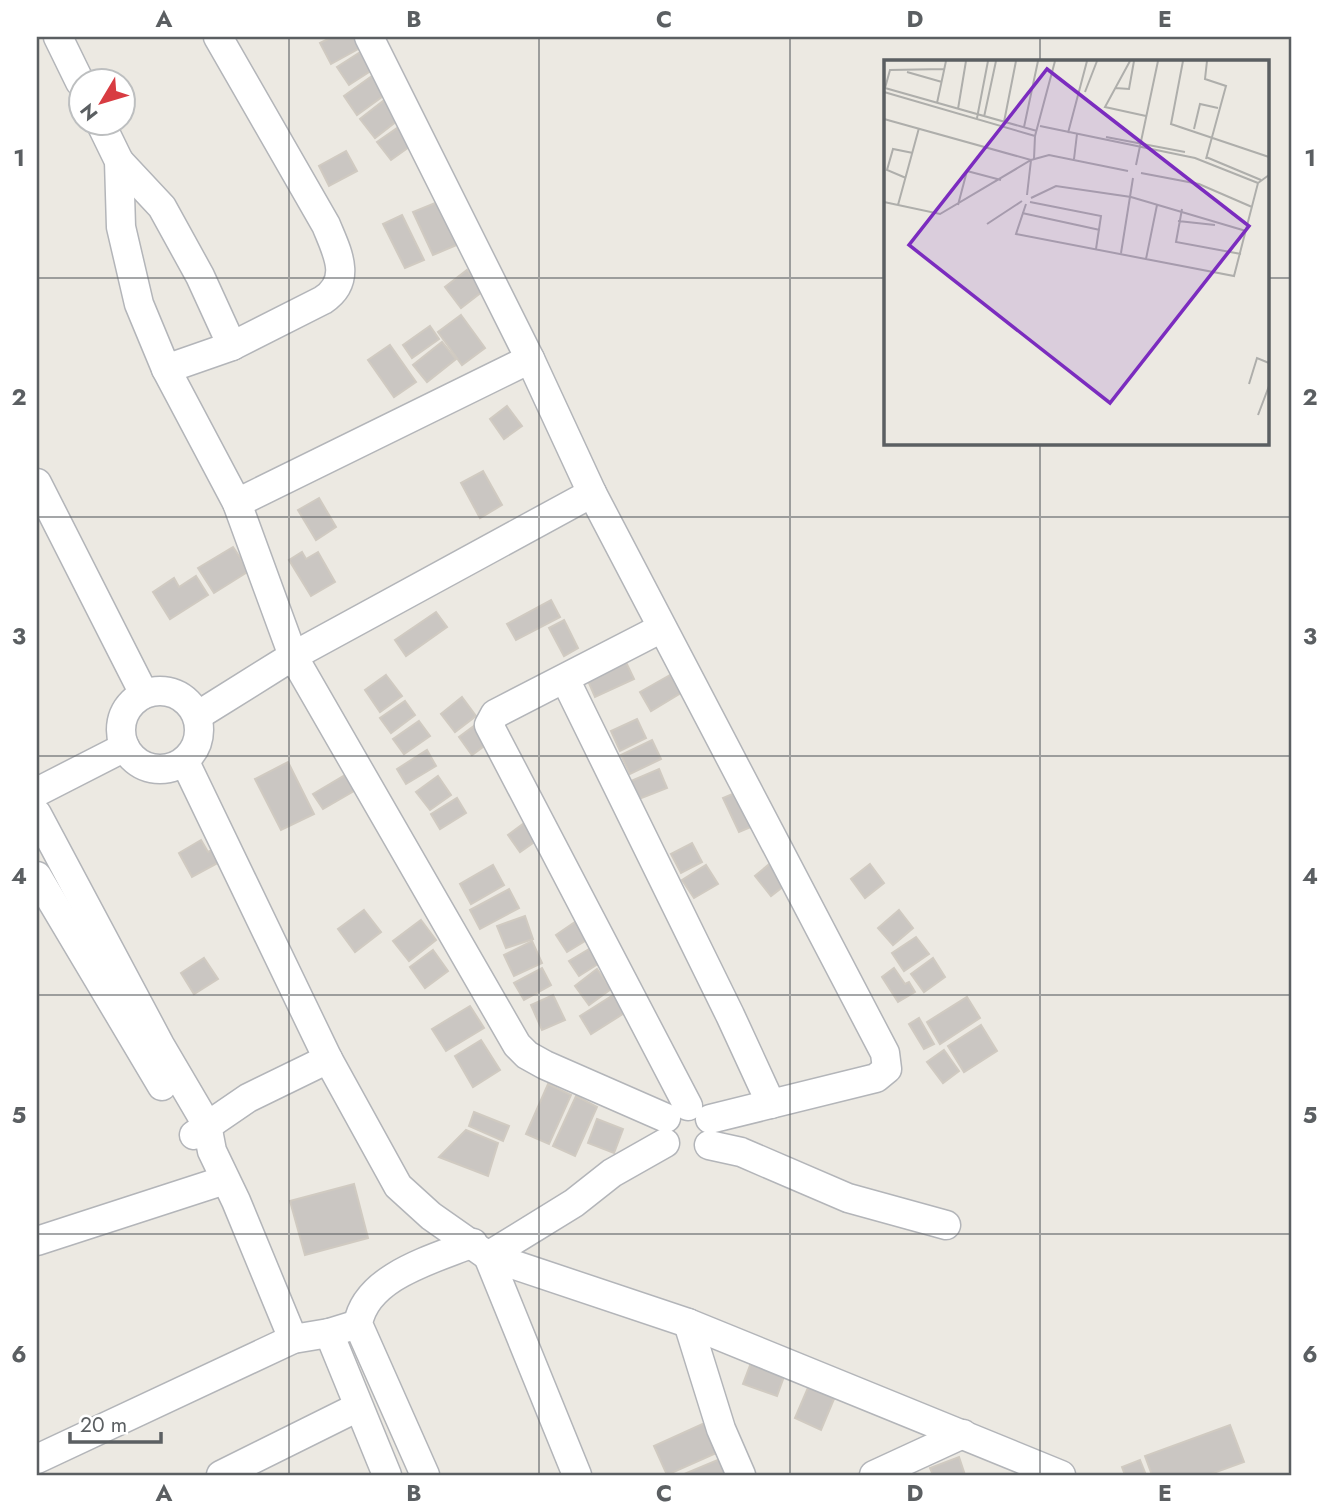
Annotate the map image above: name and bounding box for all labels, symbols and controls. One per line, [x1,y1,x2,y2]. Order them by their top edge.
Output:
text: A [155,2,173,36]
text: B [406,2,422,36]
text: C [656,2,672,36]
text: D [907,2,924,36]
text: E [1158,2,1172,36]
inset map [884,60,1270,444]
north arrow [66,66,136,136]
text: N [74,98,104,126]
text: 1 [13,141,25,175]
text: 1 [1304,141,1316,175]
text: 2 [11,380,27,414]
text: 2 [1302,380,1318,414]
text: 3 [12,619,26,653]
text: 3 [1303,619,1317,653]
text: 4 [11,859,27,893]
text: 4 [1302,859,1318,893]
text: 5 [12,1098,26,1132]
text: 5 [1303,1098,1317,1132]
text: 6 [11,1337,27,1371]
text: 6 [1302,1337,1318,1371]
scale bar [70,1400,161,1444]
text: 20 m [80,1410,127,1440]
text: A [155,1476,173,1510]
text: B [406,1476,422,1510]
text: C [656,1476,672,1510]
text: D [907,1476,924,1510]
text: E [1158,1476,1172,1510]

